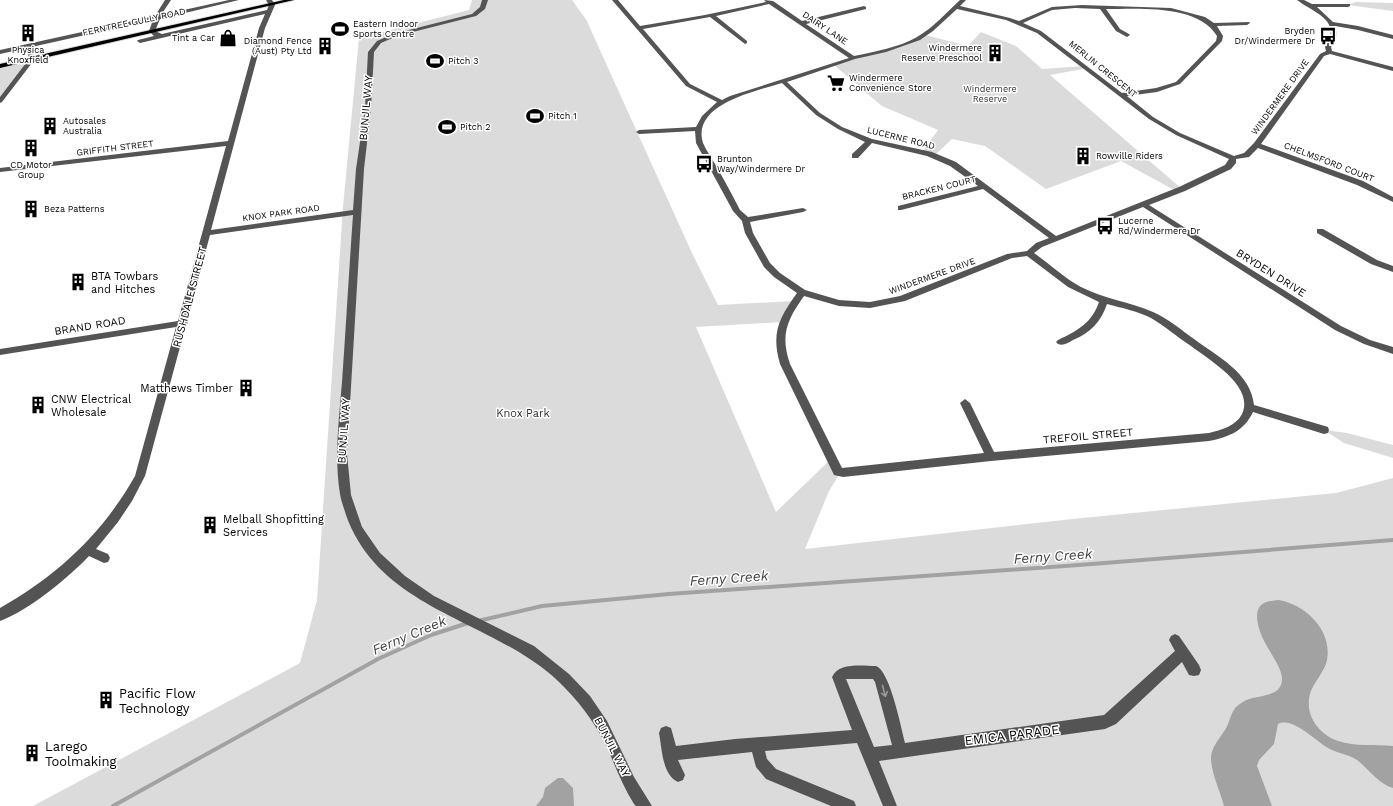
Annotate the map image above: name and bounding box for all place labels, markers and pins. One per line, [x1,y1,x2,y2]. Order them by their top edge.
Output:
sports icon: Eastern Indoor Sports Centre [330,19,350,39]
place label: Eastern Indoor Sports Centre [353,19,418,39]
building icon: Physica Knoxfield [18,23,38,43]
place label: Bryden Dr/Windermere Dr [1235,26,1315,46]
bus stop icon: Bryden Dr/Windermere Dr [1318,26,1338,46]
shop icon: Tint a Car [218,28,238,48]
place label: Tint a Car [172,33,215,43]
place label: Diamond Fence (Aust) Pty Ltd [244,36,312,56]
building icon: Diamond Fence (Aust) Pty Ltd [315,36,335,56]
place label: Windermere Reserve Preschool [901,43,982,63]
building icon: Windermere Reserve Preschool [985,43,1005,63]
place label: Physica Knoxfield [7,45,49,65]
sports icon: Pitch 3 [425,51,445,71]
place label: Pitch 3 [448,56,479,66]
supermarket icon: Windermere Convenience Store [826,73,846,93]
place label: Windermere Convenience Store [849,73,932,93]
sports icon: Pitch 1 [525,106,545,126]
place label: Pitch 1 [548,111,577,121]
building icon: Autosales Australia [40,116,60,136]
place label: Autosales Australia [63,116,106,136]
sports icon: Pitch 2 [437,117,457,137]
place label: Pitch 2 [460,122,491,132]
building icon: CD Motor Group [21,138,41,158]
building icon: Rowville Riders [1073,146,1093,166]
place label: Rowville Riders [1096,151,1163,161]
bus stop icon: Brunton Way/Windermere Dr [694,154,714,174]
place label: Brunton Way/Windermere Dr [717,154,805,174]
place label: CD Motor Group [10,160,52,180]
building icon: Beza Patterns [21,199,41,219]
place label: Beza Patterns [44,204,105,214]
bus stop icon: Lucerne Rd/Windermere Dr [1095,216,1115,236]
place label: Lucerne Rd/Windermere Dr [1118,216,1201,236]
place label: BTA Towbars and Hitches [91,270,158,296]
building icon: BTA Towbars and Hitches [68,272,88,292]
building icon: Matthews Timber [236,378,256,398]
place label: Matthews Timber [140,382,234,395]
place label: CNW Electrical Wholesale [51,393,132,419]
building icon: CNW Electrical Wholesale [28,395,48,415]
place label: Melball Shopfitting Services [223,513,324,539]
building icon: Melball Shopfitting Services [200,515,220,535]
place label: Pacific Flow Technology [119,686,196,716]
building icon: Pacific Flow Technology [96,690,116,710]
place label: Larego Toolmaking [45,739,117,769]
building icon: Larego Toolmaking [22,743,42,763]

